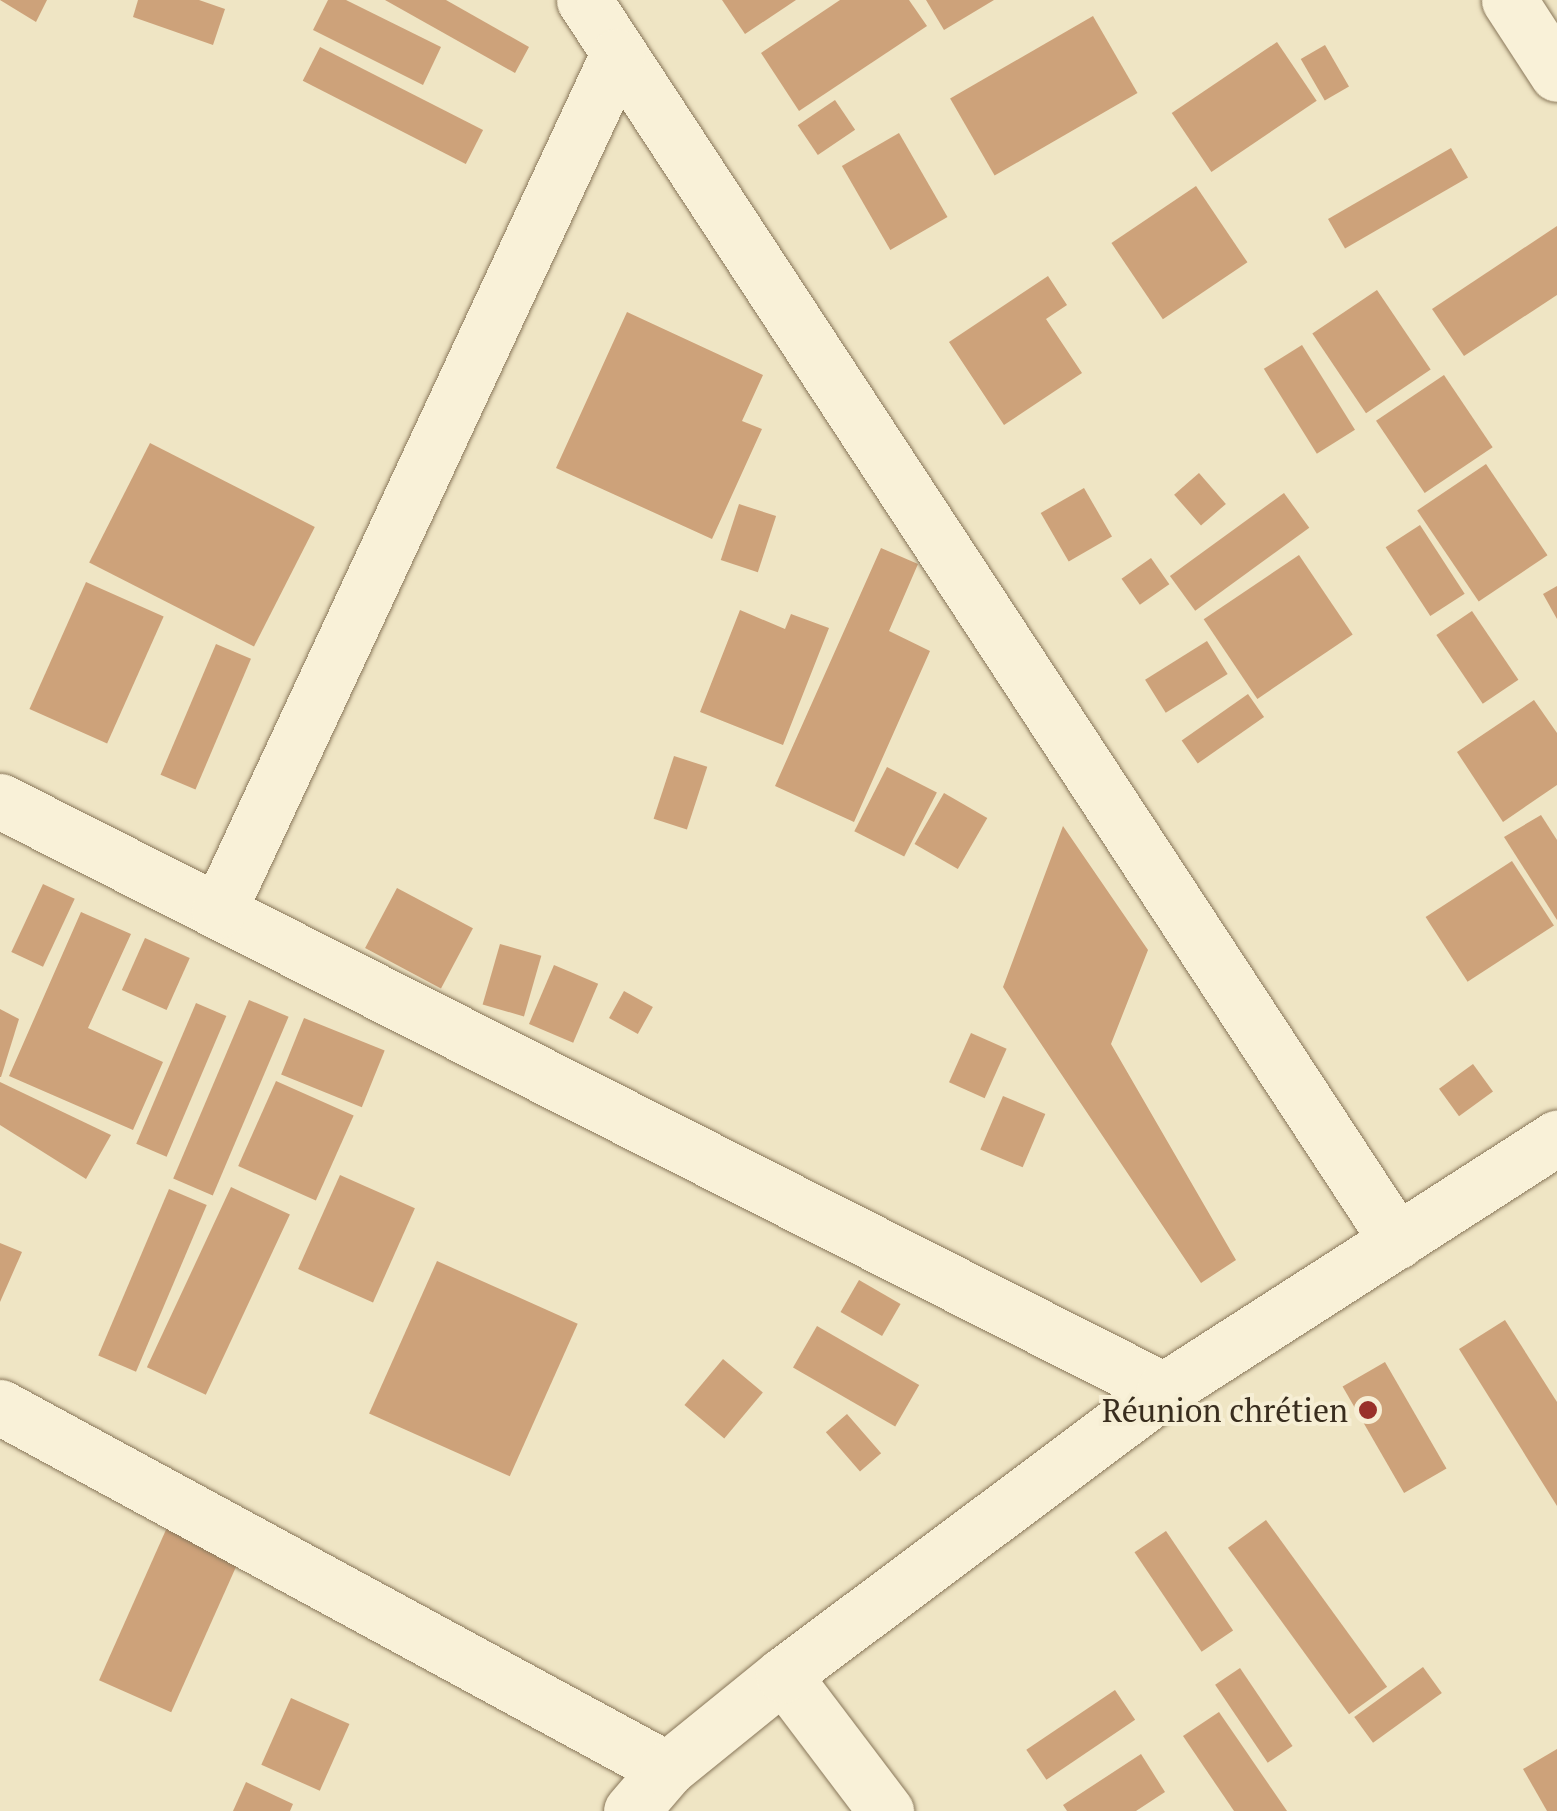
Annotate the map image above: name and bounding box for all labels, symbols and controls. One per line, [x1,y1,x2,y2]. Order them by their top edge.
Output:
place label: Réunion chrétien [1102,1391,1348,1429]
marker: Réunion chrétien [1357,1399,1379,1421]

